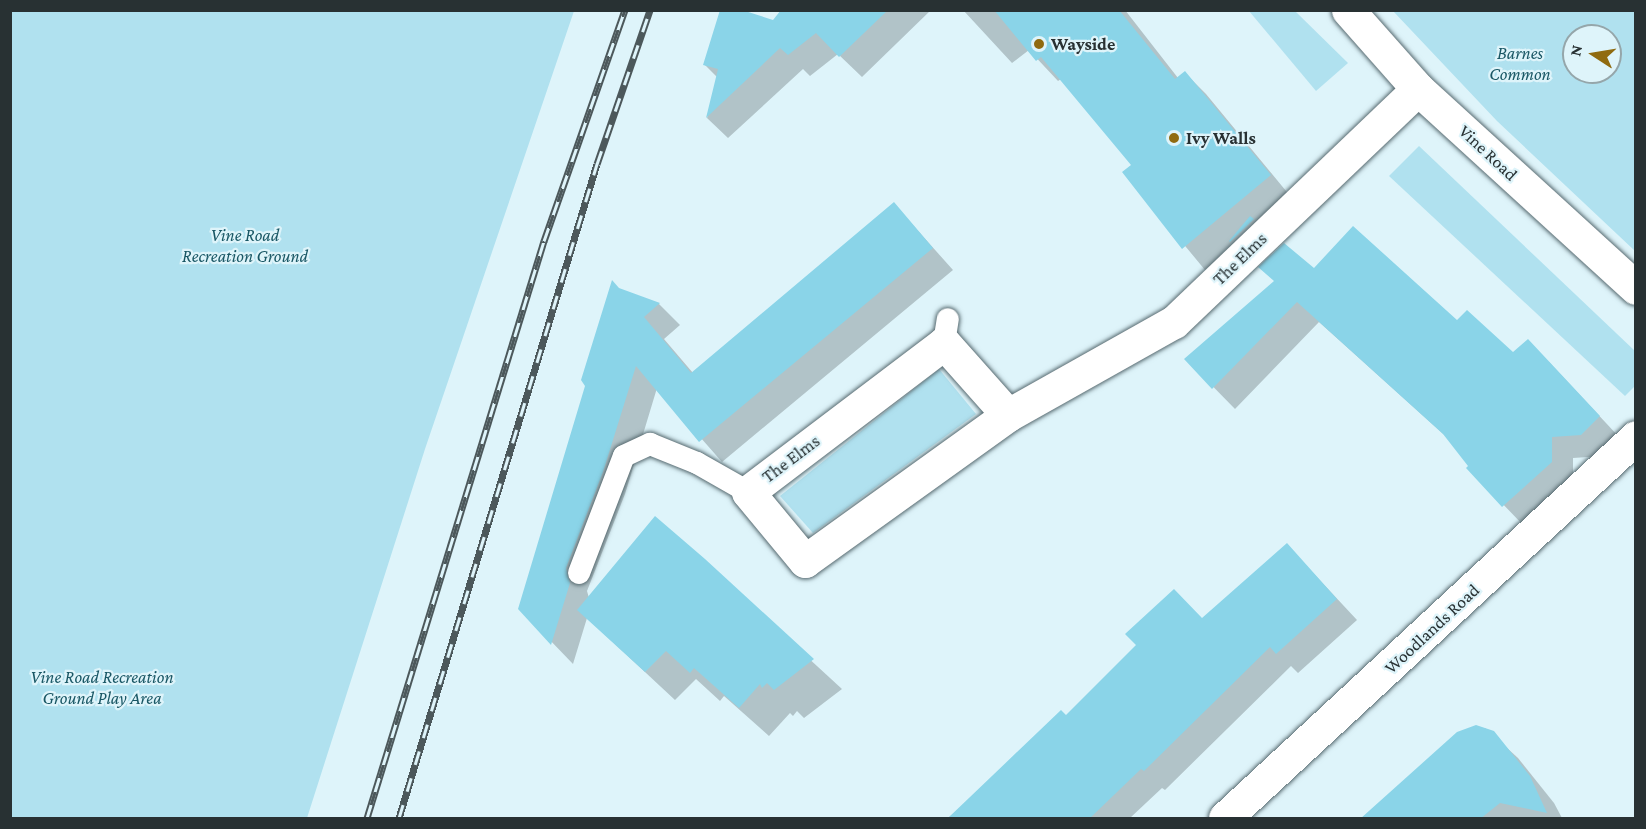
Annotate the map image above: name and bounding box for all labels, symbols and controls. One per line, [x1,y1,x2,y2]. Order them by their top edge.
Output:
north arrow [1562,24,1622,84]
place label: Wayside [1051,33,1115,55]
marker: Wayside [1032,37,1046,51]
park label: Barnes Common [1489,43,1551,86]
text: N [1566,43,1585,58]
street label: Vine Road [1454,121,1522,185]
place label: Ivy Walls [1186,127,1256,149]
marker: Ivy Walls [1167,131,1181,145]
park label: Vine Road Recreation Ground [182,225,308,268]
street label: The Elms [1208,228,1272,290]
street label: The Elms [758,430,824,488]
street label: Woodlands Road [1380,579,1484,679]
park label: Vine Road Recreation Ground Play Area [30,667,174,710]

